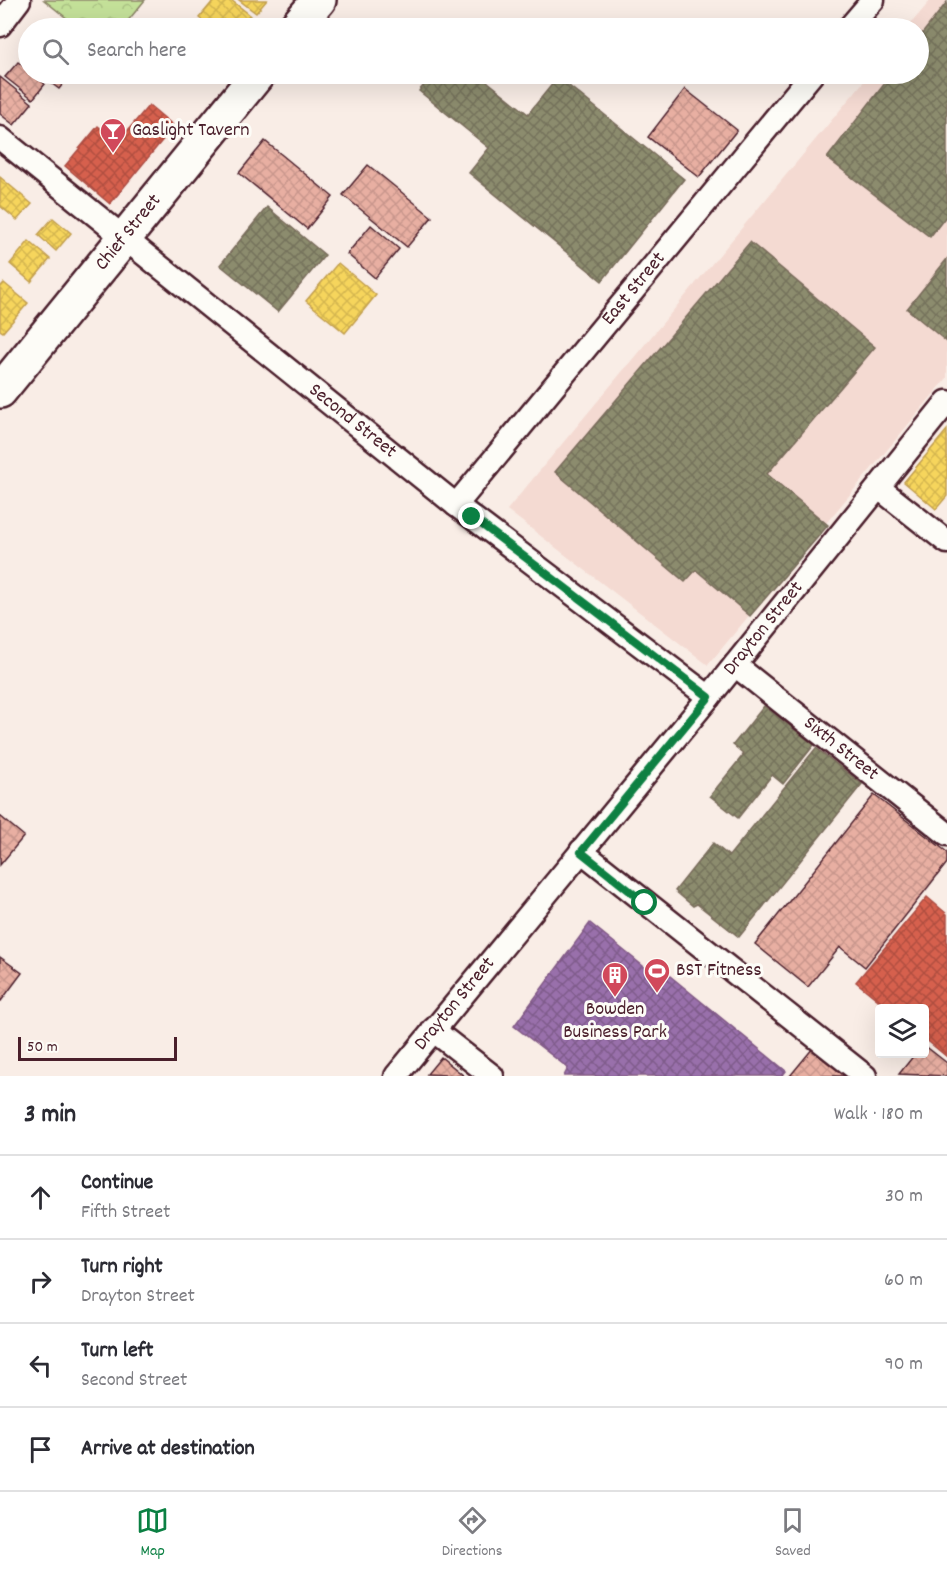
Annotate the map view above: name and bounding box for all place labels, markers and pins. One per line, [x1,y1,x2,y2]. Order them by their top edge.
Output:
bar icon: Gaslight Tavern [98,116,128,154]
place label: Gaslight Tavern [132,117,249,145]
sports icon: BST Fitness [642,956,672,994]
place label: BST Fitness [676,957,762,985]
building icon: Bowden Business Park [600,960,630,998]
place label: Bowden Business Park [563,996,667,1047]

